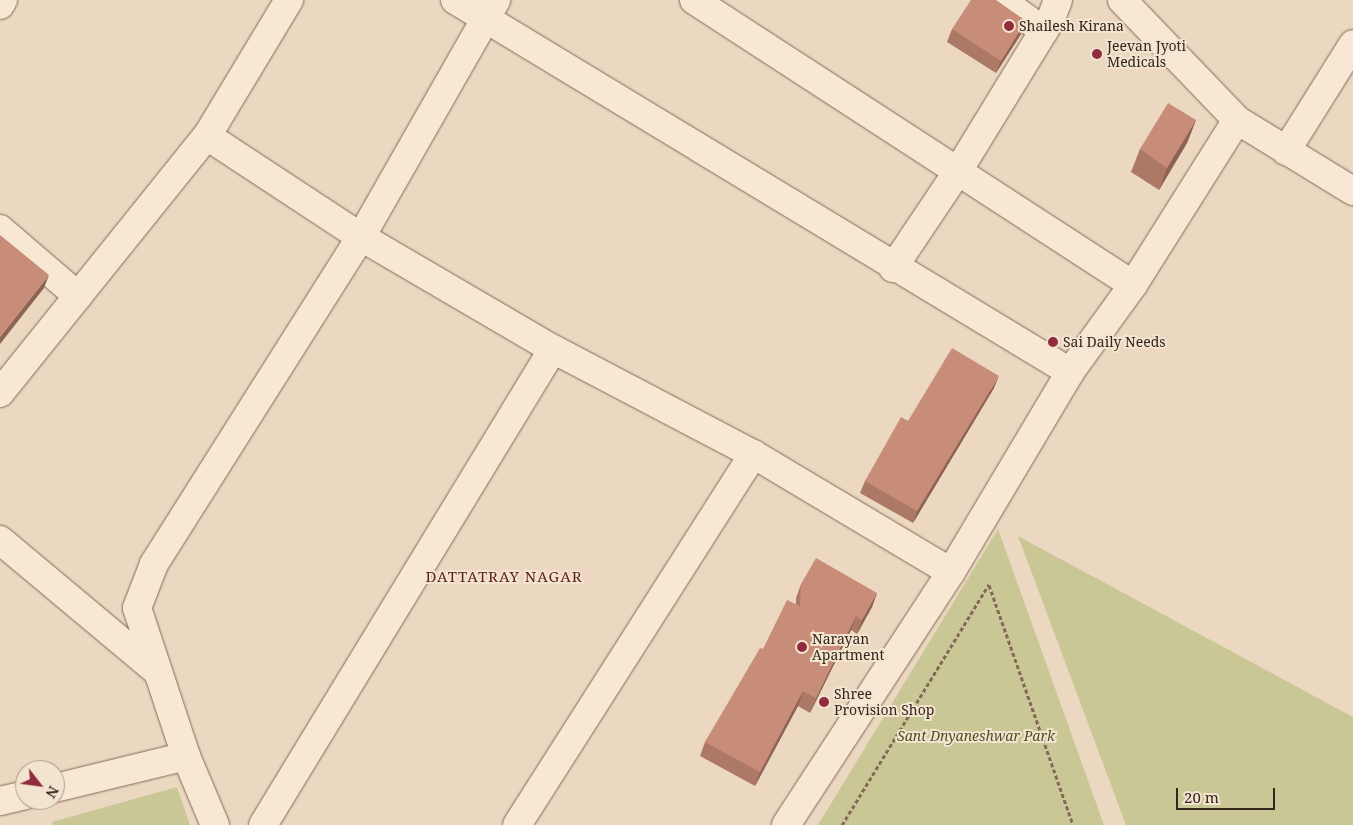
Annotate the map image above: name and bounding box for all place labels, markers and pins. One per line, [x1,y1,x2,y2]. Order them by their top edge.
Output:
place label: Shailesh Kirana [1019,18,1124,34]
marker: Shailesh Kirana [1003,20,1015,32]
place label: Jeevan Jyoti Medicals [1107,38,1186,70]
marker: Jeevan Jyoti Medicals [1091,48,1103,60]
place label: Sai Daily Needs [1063,334,1166,350]
marker: Sai Daily Needs [1047,336,1059,348]
place label: Narayan Apartment [812,631,885,664]
marker: Narayan Apartment [796,641,808,653]
place label: Shree Provision Shop [834,686,934,719]
marker: Shree Provision Shop [818,696,830,708]

